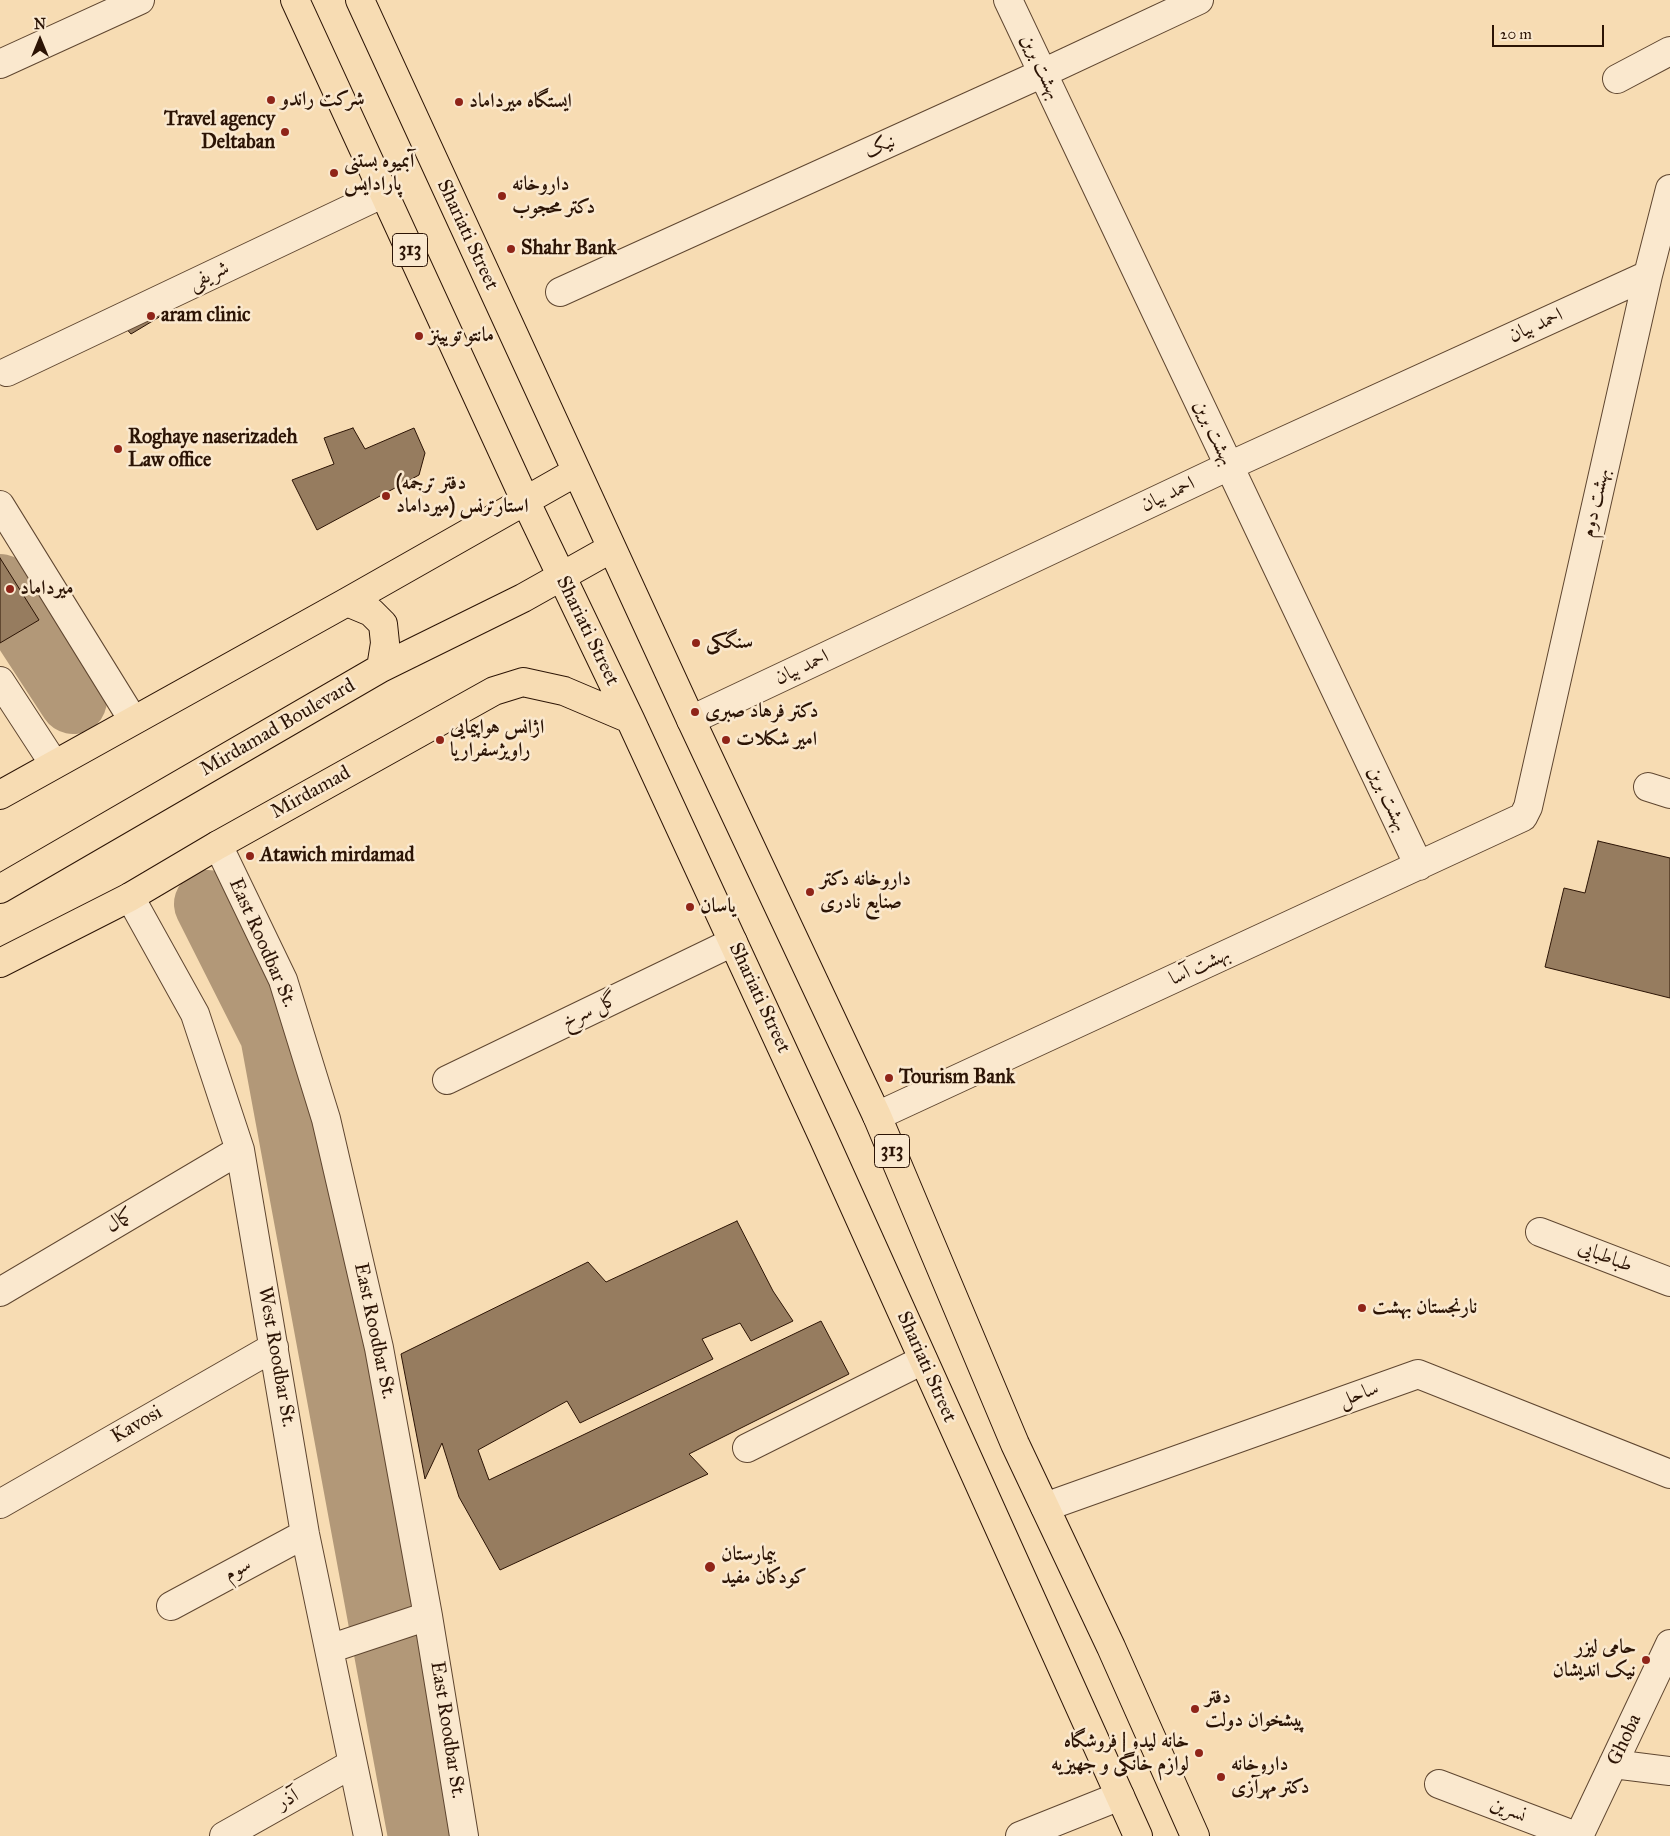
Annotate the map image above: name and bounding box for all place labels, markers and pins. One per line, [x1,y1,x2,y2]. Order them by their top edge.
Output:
place label: شرکت راندو [281,88,365,112]
place label: ایستگاه میرداماد [469,90,572,114]
marker: شرکت راندو [265,94,277,106]
marker: ایستگاه میرداماد [453,96,465,108]
place label: Travel agency Deltaban [164,108,275,155]
marker: Travel agency Deltaban [279,126,291,138]
place label: آبمیوه بستنی پارادایس [344,150,414,197]
marker: آبمیوه بستنی پارادایس [328,167,340,179]
place label: داروخانه دکتر محجوب [512,173,595,220]
marker: داروخانه دکتر محجوب [496,190,508,202]
place label: Shahr Bank [521,237,617,261]
marker: Shahr Bank [505,243,517,255]
place label: aram clinic [161,304,251,328]
marker: aram clinic [145,310,157,322]
place label: مانتو تویینز [429,324,494,348]
marker: مانتو تویینز [413,330,425,342]
place label: Roghaye naserizadeh Law office [128,426,298,473]
marker: Roghaye naserizadeh Law office [112,443,124,455]
place label: (دفتر ترجمه استارترنس (میرداماد [396,472,529,519]
marker: (دفتر ترجمه استارترنس (میرداماد [380,490,392,502]
place label: میرداماد [20,577,73,601]
marker: میرداماد [4,583,16,595]
place label: سنگکی [706,631,753,655]
marker: سنگکی [690,637,702,649]
place label: دکتر فرهاد صبری [705,700,818,724]
marker: دکتر فرهاد صبری [689,706,701,718]
place label: اژانس هواپیمایی راویژسفراریا [450,716,544,763]
place label: امیر شکلات [736,728,817,752]
marker: اژانس هواپیمایی راویژسفراریا [434,734,446,746]
marker: امیر شکلات [720,734,732,746]
place label: Atawich mirdamad [260,844,415,868]
marker: Atawich mirdamad [244,850,256,862]
place label: داروخانه دکتر صنايع نادری [820,868,911,915]
marker: داروخانه دکتر صنايع نادری [804,886,816,898]
place label: یاسان [700,895,736,919]
marker: یاسان [684,901,696,913]
place label: Tourism Bank [899,1066,1015,1090]
marker: Tourism Bank [883,1072,895,1084]
place label: نارنجستان بهشت [1372,1296,1477,1320]
marker: نارنجستان بهشت [1356,1302,1368,1314]
place label: بیمارستان کودکان مفید [721,1543,807,1590]
marker: بیمارستان کودکان مفید [703,1560,717,1574]
place label: حامی لیزر نیک اندیشان [1553,1636,1636,1683]
marker: حامی لیزر نیک اندیشان [1640,1654,1652,1666]
place label: دفتر پیشخوان دولت [1205,1686,1305,1733]
marker: دفتر پیشخوان دولت [1189,1703,1201,1715]
place label: خانه لیدو | فروشگاه لوازم خانگی و جهیزیه [1051,1730,1189,1777]
marker: خانه لیدو | فروشگاه لوازم خانگی و جهیزیه [1193,1747,1205,1759]
place label: داروخانه دکتر مهرآزی [1231,1753,1310,1800]
marker: داروخانه دکتر مهرآزی [1215,1771,1227,1783]

